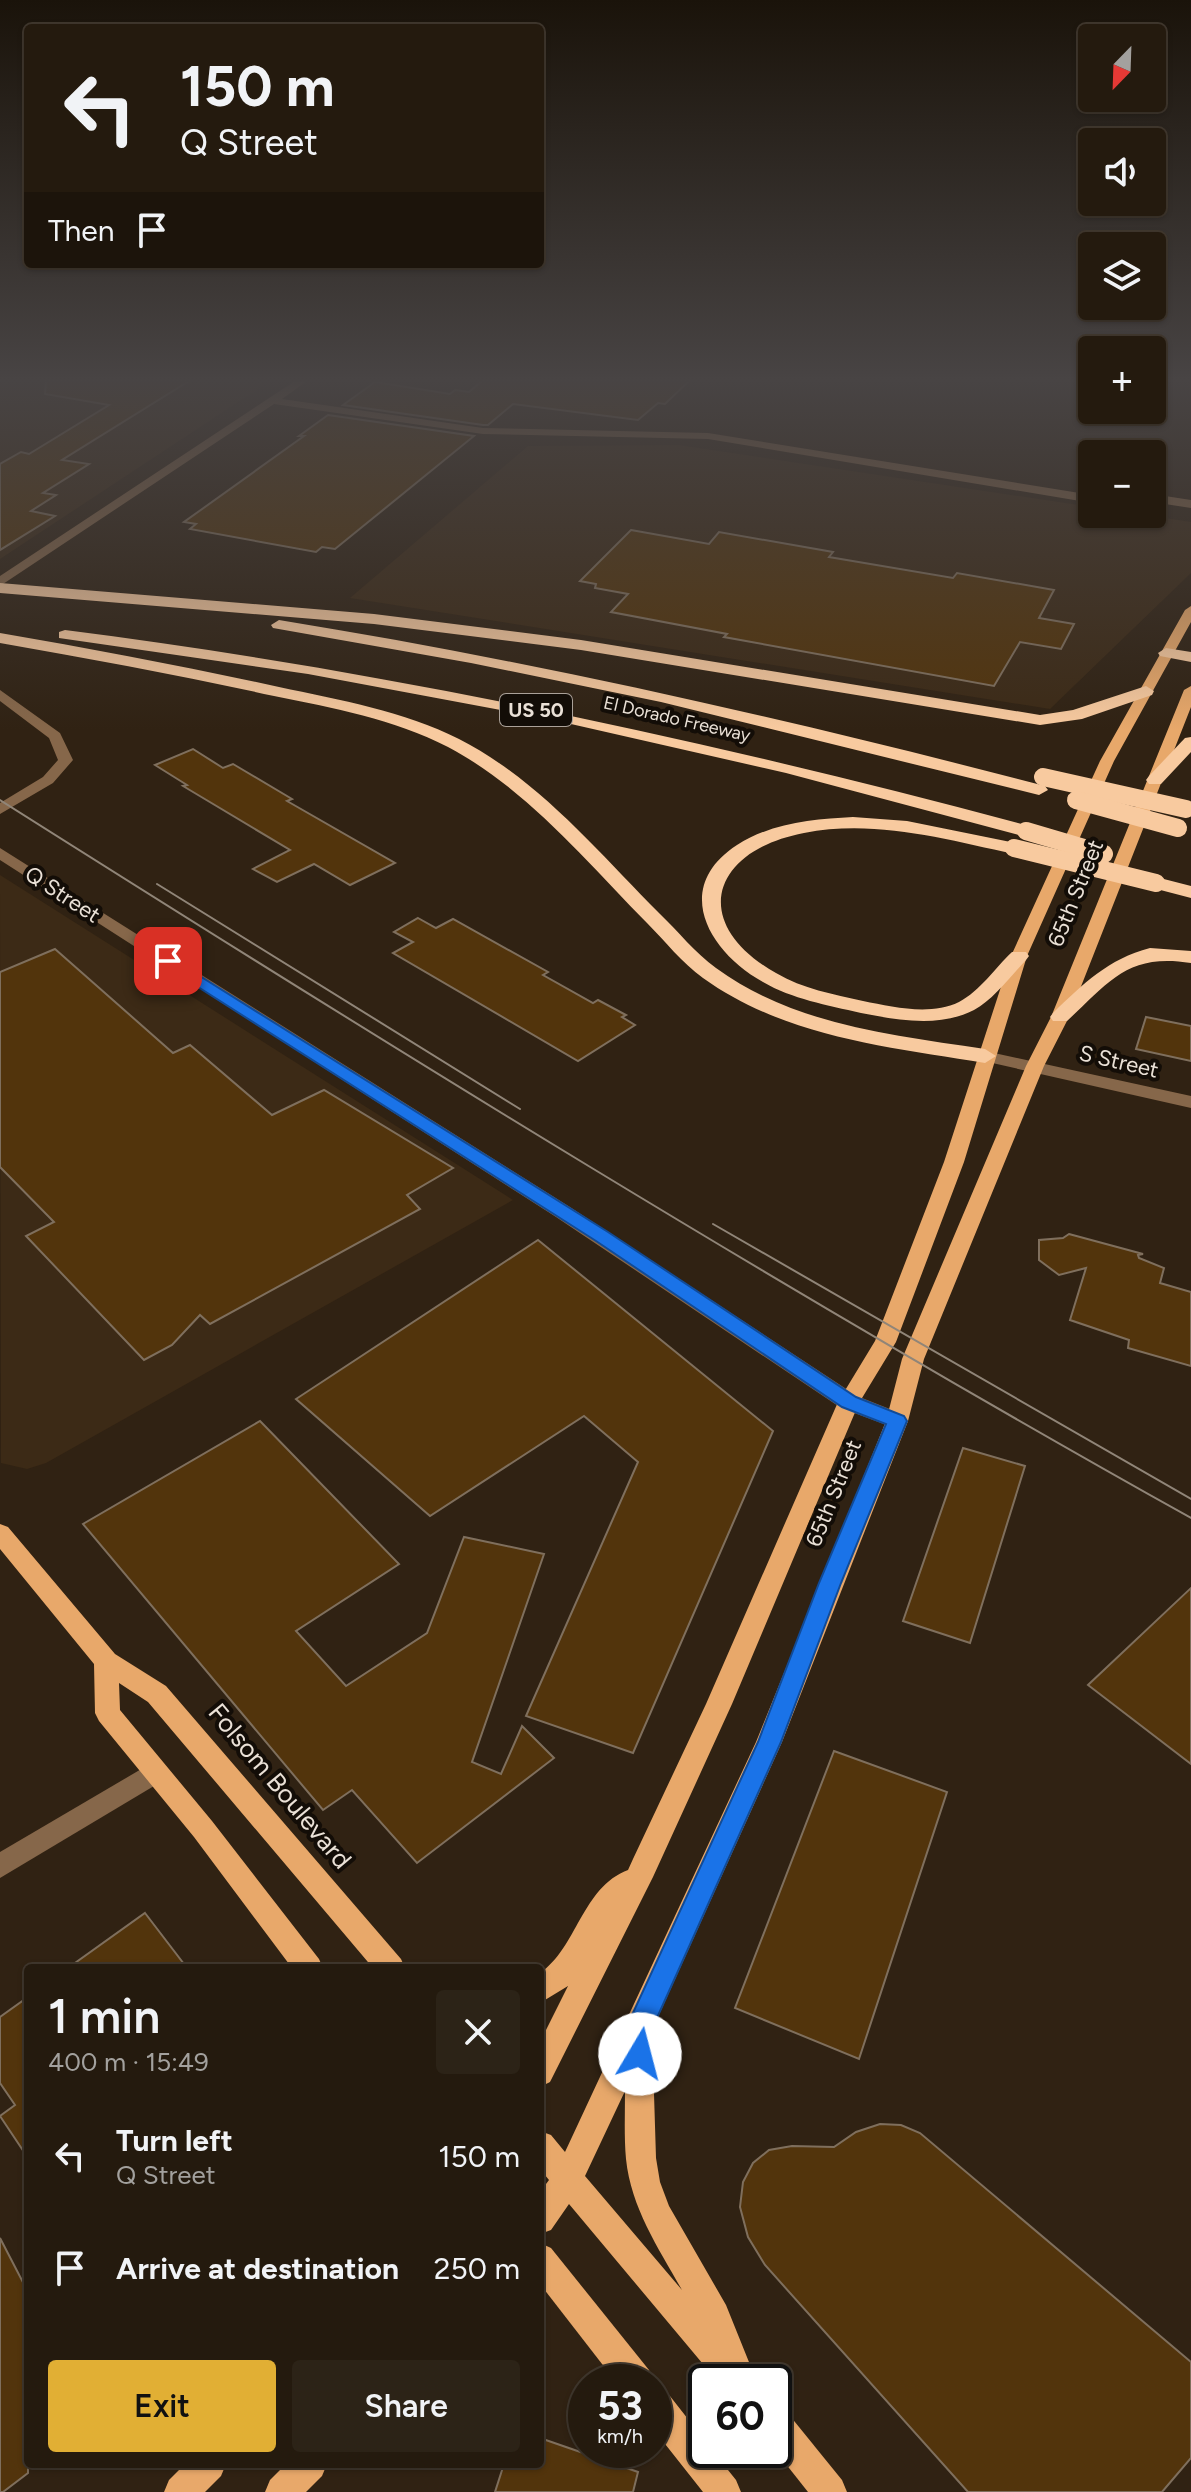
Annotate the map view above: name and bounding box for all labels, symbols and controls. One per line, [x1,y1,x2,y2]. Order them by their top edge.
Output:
north arrow [1078,24,1166,112]
map controls [1078,24,1166,528]
text: 150 m [180,53,335,120]
icon: left [48,56,152,160]
text: Q Street [180,121,318,164]
button: sound [1078,128,1166,216]
icon: arrive [130,208,174,252]
text: Then [48,212,114,249]
button: layers [1078,232,1166,320]
button: + [1078,336,1166,424]
button: − [1078,440,1166,528]
street label: El Dorado Freeway [601,691,753,747]
road number: US 50 [500,694,572,726]
street label: 65th Street [1042,836,1109,951]
street label: Q Street [20,860,105,929]
pin [134,927,202,995]
icon: arrive [146,939,190,983]
street label: S Street [1077,1039,1161,1084]
street label: 65th Street [800,1436,867,1551]
street label: Folsom Boulevard [202,1697,358,1875]
text: 1 min [48,1987,160,2045]
button: close [436,1990,520,2074]
position arrow [598,2012,682,2096]
text: 400 m · 15:49 [48,2046,209,2078]
text: Turn left [116,2122,233,2159]
icon: left [48,2134,92,2178]
text: 150 m [438,2138,520,2175]
text: Q Street [116,2159,216,2191]
icon: arrive [48,2246,92,2290]
text: Arrive at destination [116,2250,399,2287]
text: 250 m [434,2250,520,2287]
button: Exit [48,2360,276,2452]
button: Share [292,2360,520,2452]
speed limit sign: 60 [688,2364,792,2468]
text: 53 [597,2382,643,2430]
text: km/h [597,2424,643,2448]

